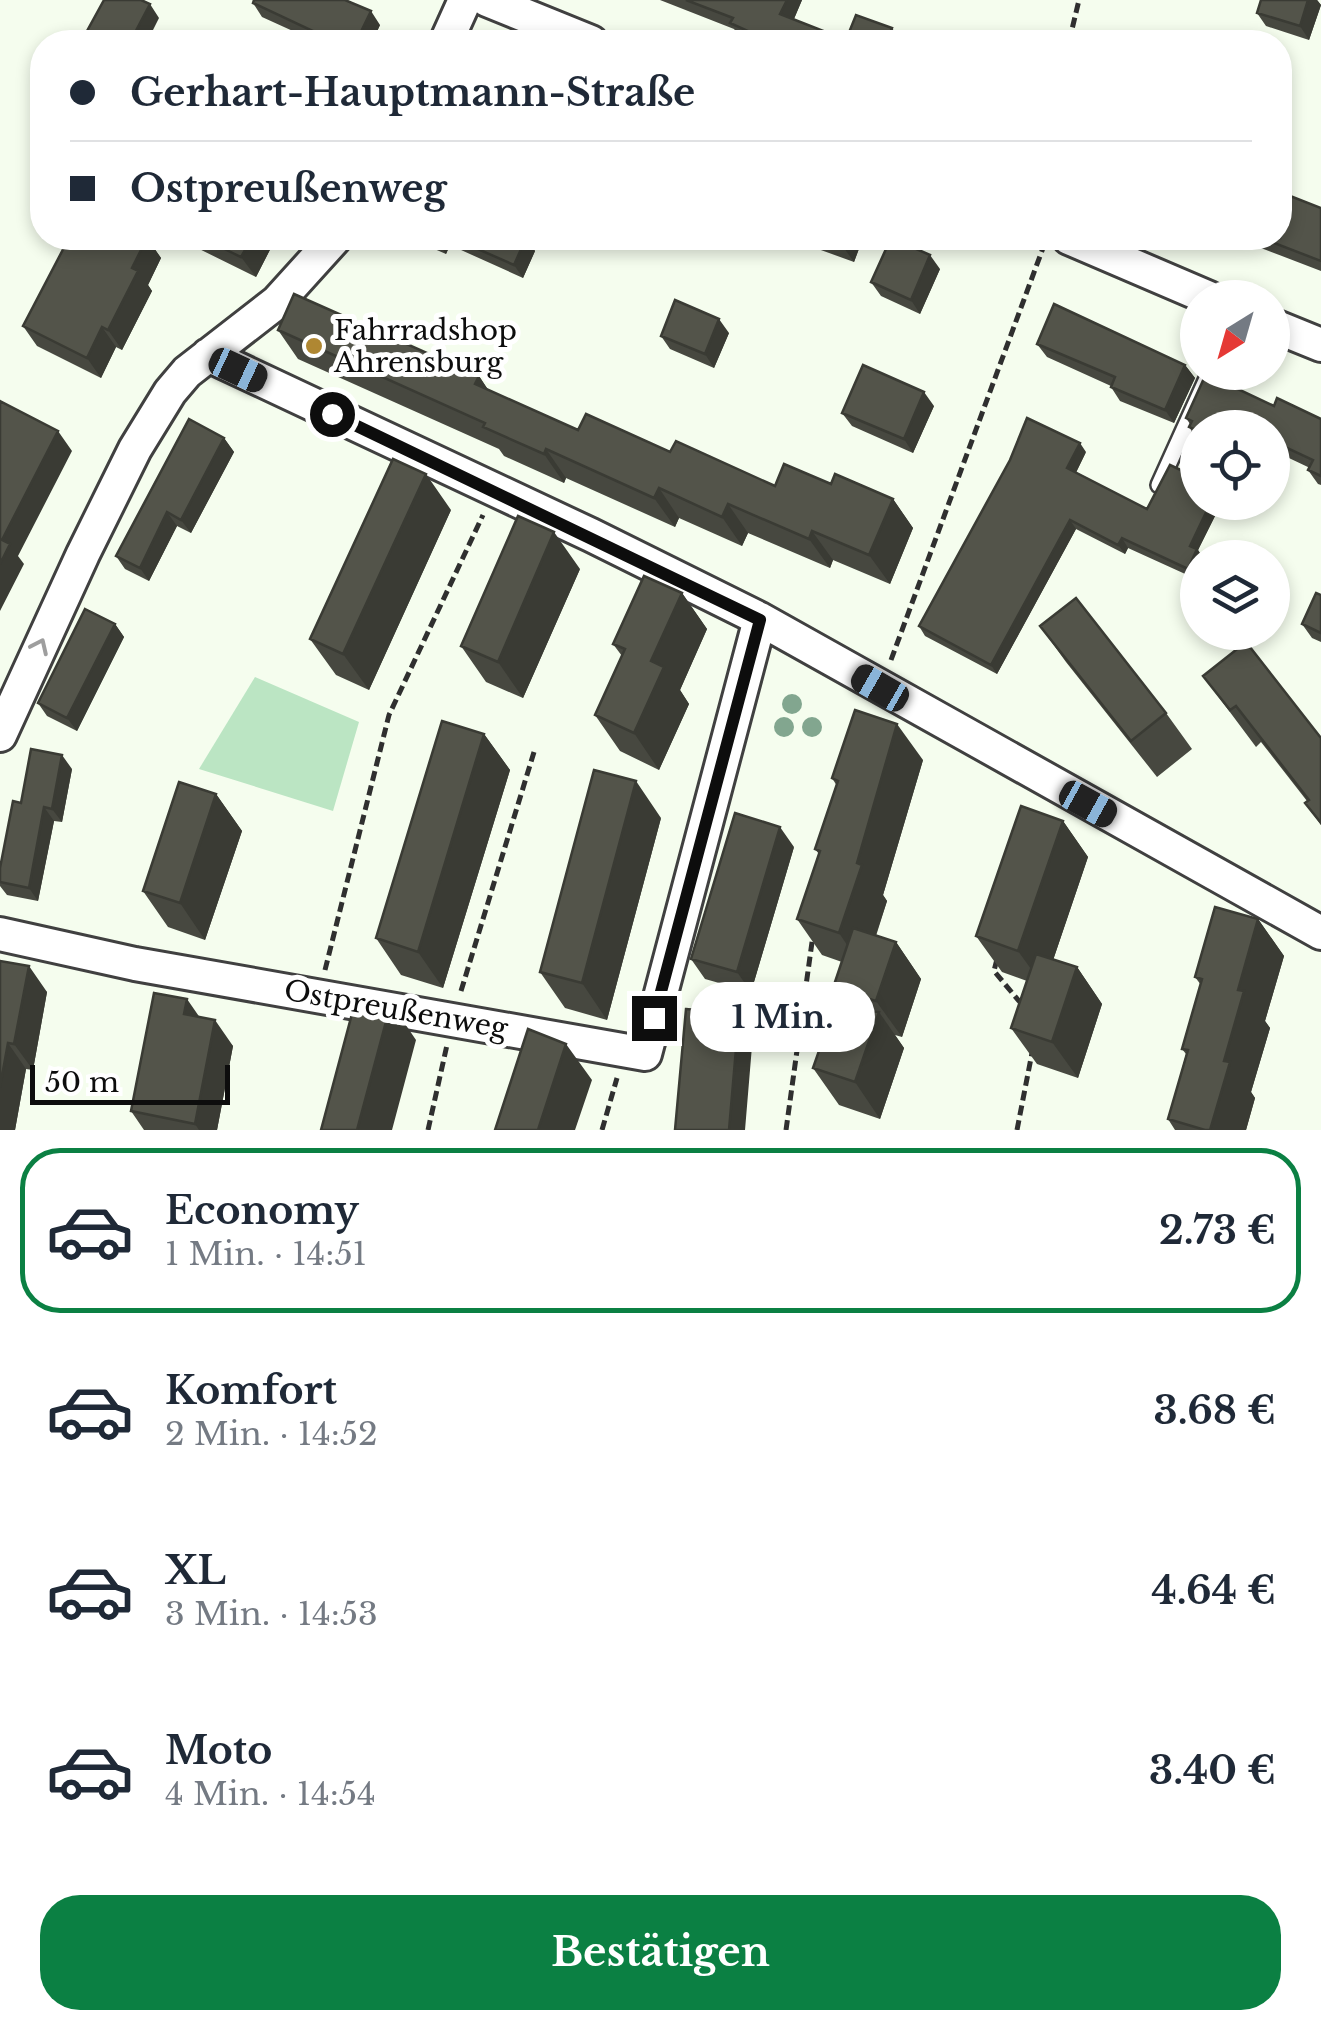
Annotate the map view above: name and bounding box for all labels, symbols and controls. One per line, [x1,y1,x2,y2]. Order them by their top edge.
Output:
text: Gerhart-Hauptmann-Straße [130,69,695,116]
text: Ostpreußenweg [130,165,447,212]
north arrow [1180,280,1290,390]
map controls [1180,280,1290,650]
place label: Fahrradshop Ahrensburg [333,313,517,380]
marker: Fahrradshop Ahrensburg [303,335,325,357]
car [204,344,272,396]
route start [310,392,355,437]
button: locate [1180,410,1290,520]
button: layers [1180,540,1290,650]
one-way arrow [27,638,47,656]
car [847,660,913,716]
car [1054,776,1122,832]
street label: Ostpreußenweg [281,973,512,1047]
callout: 1 Min. [689,983,874,1053]
route end [632,996,677,1041]
text: 1 Min. [731,997,834,1037]
scale bar [30,1060,230,1104]
text: 50 m [45,1065,119,1100]
icon: car [45,1186,135,1276]
text: Economy [165,1187,359,1234]
text: 2.73 € [1159,1207,1276,1254]
text: 1 Min. · 14:51 [165,1234,367,1274]
icon: car [45,1366,135,1456]
text: Komfort [165,1367,337,1414]
text: 3.68 € [1154,1387,1276,1434]
text: 2 Min. · 14:52 [165,1414,378,1454]
icon: car [45,1546,135,1636]
text: XL [165,1547,226,1594]
text: 4.64 € [1151,1567,1276,1614]
text: 3 Min. · 14:53 [165,1594,378,1634]
icon: car [45,1726,135,1816]
text: Moto [165,1727,272,1774]
text: 3.40 € [1149,1747,1276,1794]
text: 4 Min. · 14:54 [165,1774,376,1814]
button: Bestätigen [40,1895,1281,2010]

